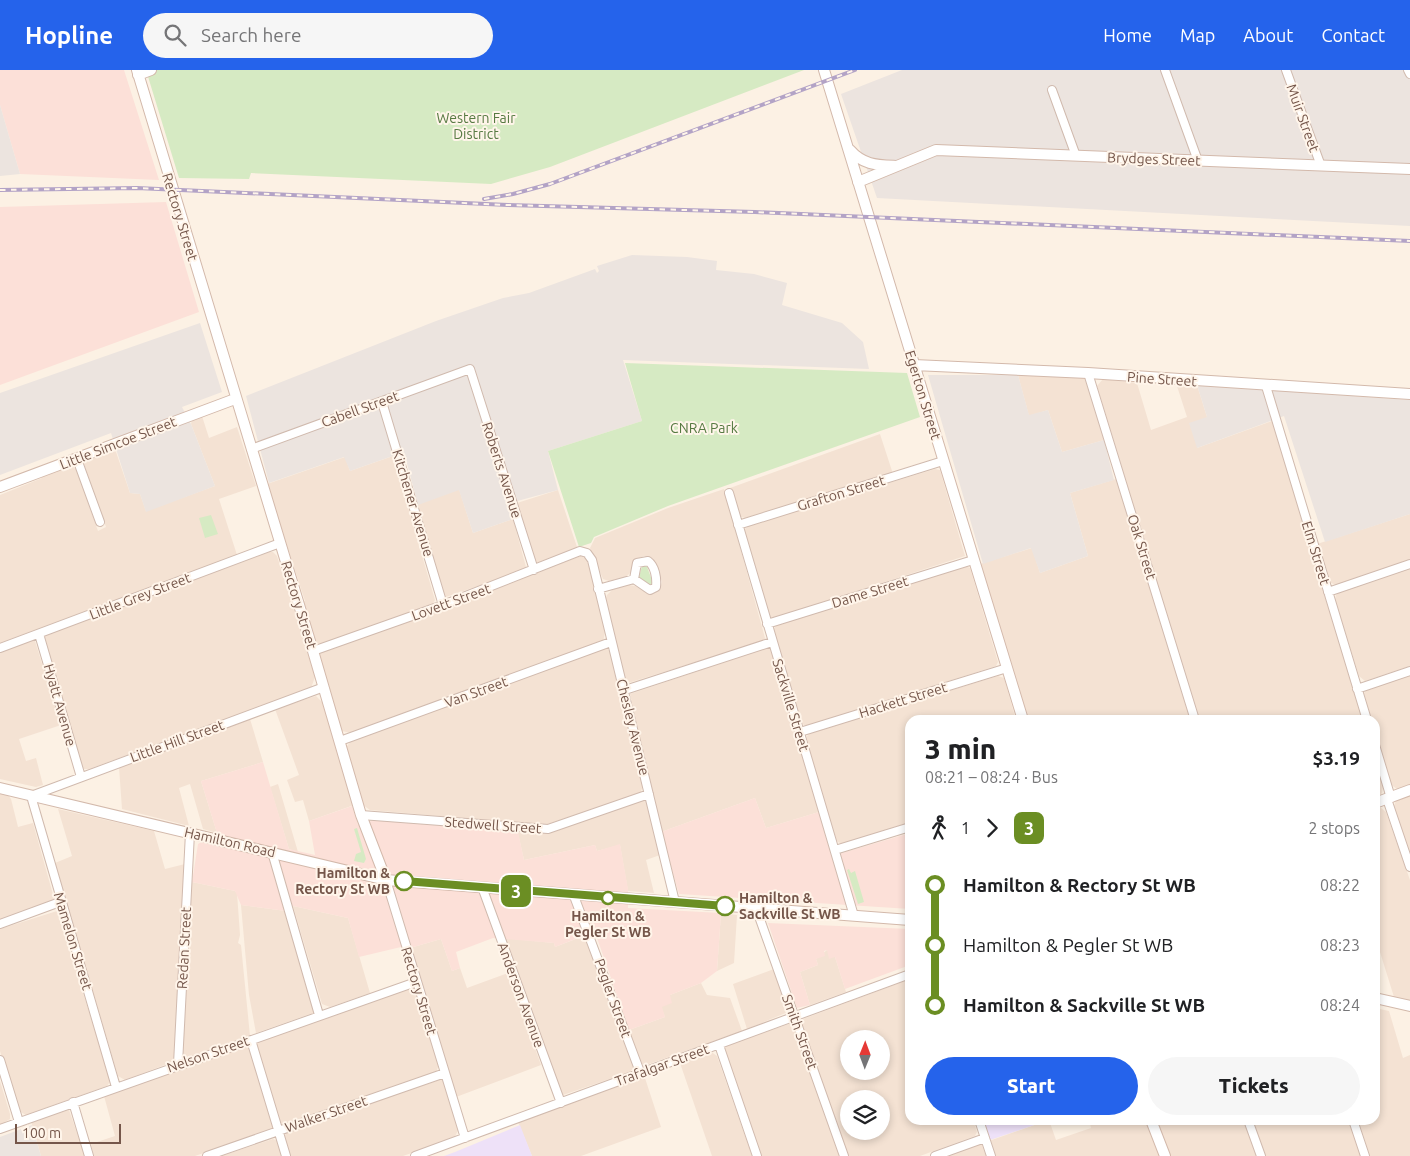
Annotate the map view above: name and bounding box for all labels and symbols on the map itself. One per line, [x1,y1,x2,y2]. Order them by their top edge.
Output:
street label: Muir Street [1283,82,1323,155]
park label: Western Fair District [437,110,516,142]
street label: Brydges Street [1107,149,1202,169]
street label: Rectory Street [159,171,201,263]
street label: Egerton Street [902,348,944,442]
street label: Pine Street [1127,369,1198,389]
street label: Cabell Street [319,387,401,430]
street label: Little Simcoe Street [57,413,179,473]
street label: Roberts Avenue [479,420,525,520]
park label: CNRA Park [670,420,738,436]
street label: Kitchener Avenue [389,447,437,559]
street label: Grafton Street [795,472,887,514]
street label: Oak Street [1124,512,1160,582]
street label: Elm Street [1299,519,1333,587]
street label: Rectory Street [278,559,320,651]
street label: Little Grey Street [87,569,193,623]
street label: Dame Street [830,573,911,611]
street label: Lovett Street [409,580,493,624]
street label: Sackville Street [769,657,813,754]
street label: Hyatt Avenue [41,662,79,748]
street label: Van Street [442,673,510,711]
street label: Chesley Avenue [613,677,653,777]
street label: Hackett Street [857,679,949,721]
street label: Little Hill Street [128,716,227,765]
street label: Stedwell Street [444,814,542,836]
street label: Hamilton Road [183,824,277,860]
place label: Hamilton & Rectory St WB [295,865,390,897]
marker: Hamilton & Rectory St WB [394,871,414,891]
line badge: 3 [500,875,532,907]
street label: Mamelon Street [51,890,96,992]
place label: Hamilton & Sackville St WB [739,890,841,922]
marker: Hamilton & Pegler St WB [601,891,615,905]
marker: Hamilton & Sackville St WB [715,896,735,916]
street label: Redan Street [174,906,194,989]
place label: Hamilton & Pegler St WB [565,908,651,940]
street label: Anderson Avenue [495,940,547,1050]
street label: Rectory Street [398,945,440,1037]
street label: Pegler Street [591,956,635,1040]
street label: Smith Street [779,992,821,1072]
north arrow [840,1030,890,1080]
street label: Nelson Street [165,1032,252,1076]
street label: Trafalgar Street [613,1040,712,1089]
street label: Walker Street [283,1092,370,1136]
scale bar [15,1121,121,1144]

